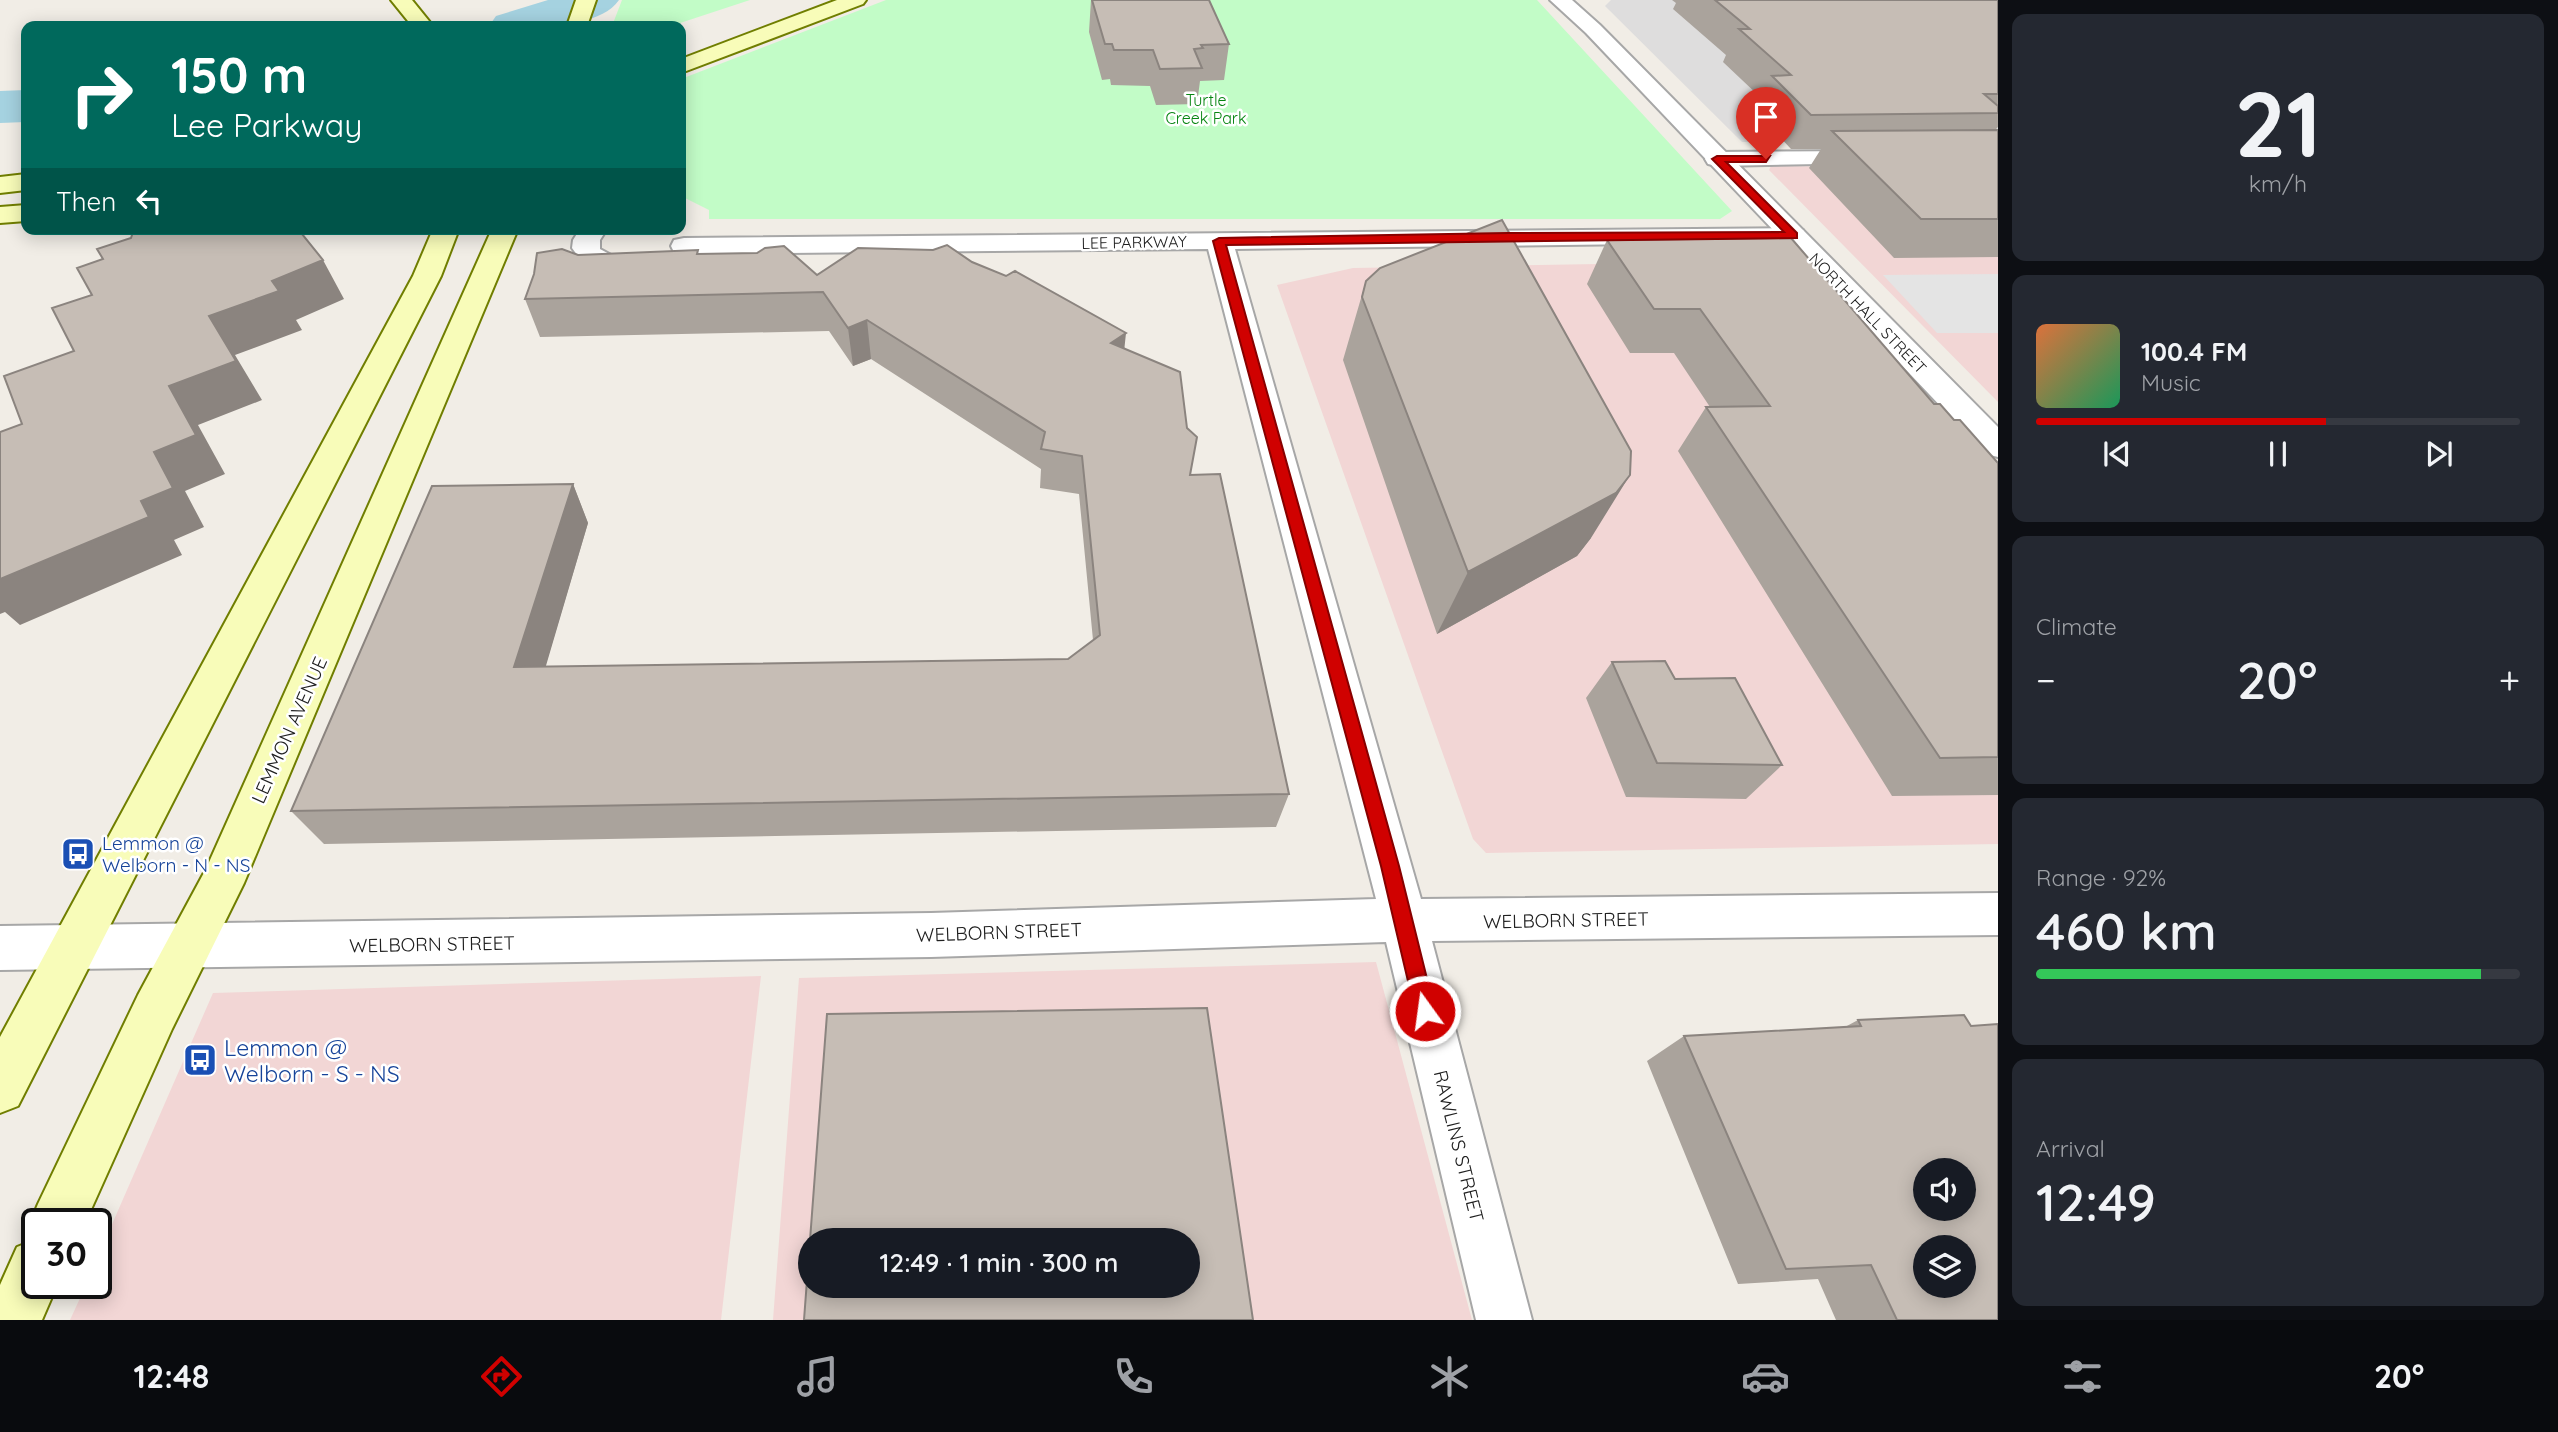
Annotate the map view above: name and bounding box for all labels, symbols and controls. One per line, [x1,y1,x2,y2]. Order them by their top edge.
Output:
text: 150 m [171,44,307,105]
icon: right [56,49,147,140]
text: 21 [2234,66,2322,180]
pin [1736,87,1796,159]
park label: Turtle Creek Park [1165,90,1247,128]
icon: arrive [1747,98,1785,136]
text: Lee Parkway [171,105,362,145]
text: km/h [2249,169,2307,198]
icon: left [130,182,168,220]
text: Then [56,185,116,218]
street label: LEE PARKWAY [1081,231,1187,253]
street label: NORTH HALL STREET [1805,248,1931,378]
text: 100.4 FM [2141,335,2247,368]
text: Music [2141,368,2201,397]
icon: previous [2098,435,2136,473]
icon: pause [2259,435,2297,473]
icon: next [2420,435,2458,473]
text: Climate [2036,612,2117,641]
text: 20° [2237,647,2317,712]
street label: LEMMON AVENUE [246,653,332,807]
text: − [2036,656,2056,704]
text: + [2499,656,2520,704]
place label: Lemmon @ Welborn - N - NS [102,831,250,877]
bus stop icon: Lemmon @ Welborn - N - NS [59,835,97,873]
text: Range · 92% [2036,863,2166,892]
text: 460 km [2036,898,2217,963]
street label: WELBORN STREET [1483,907,1649,933]
street label: WELBORN STREET [916,917,1082,947]
street label: WELBORN STREET [349,931,515,957]
position arrow [1388,974,1462,1048]
place label: Lemmon @ Welborn - S - NS [224,1033,400,1088]
bus stop icon: Lemmon @ Welborn - S - NS [181,1041,219,1079]
street label: RAWLINS STREET [1429,1068,1489,1224]
text: Arrival [2036,1134,2105,1163]
map controls [1913,1158,1976,1298]
button: sound [1913,1158,1976,1221]
text: 12:49 [2036,1169,2156,1234]
speed limit sign: 30 [21,1208,112,1299]
button: layers [1913,1235,1976,1298]
text: 12:49 · 1 min · 300 m [880,1246,1118,1279]
icon: directions [477,1352,526,1401]
icon: music [793,1352,842,1401]
icon: phone [1109,1352,1158,1401]
icon: climate [1425,1352,1474,1401]
icon: car [1741,1352,1790,1401]
icon: filters [2058,1352,2107,1401]
text: 12:48 [134,1356,209,1396]
text: 20° [2374,1356,2424,1396]

